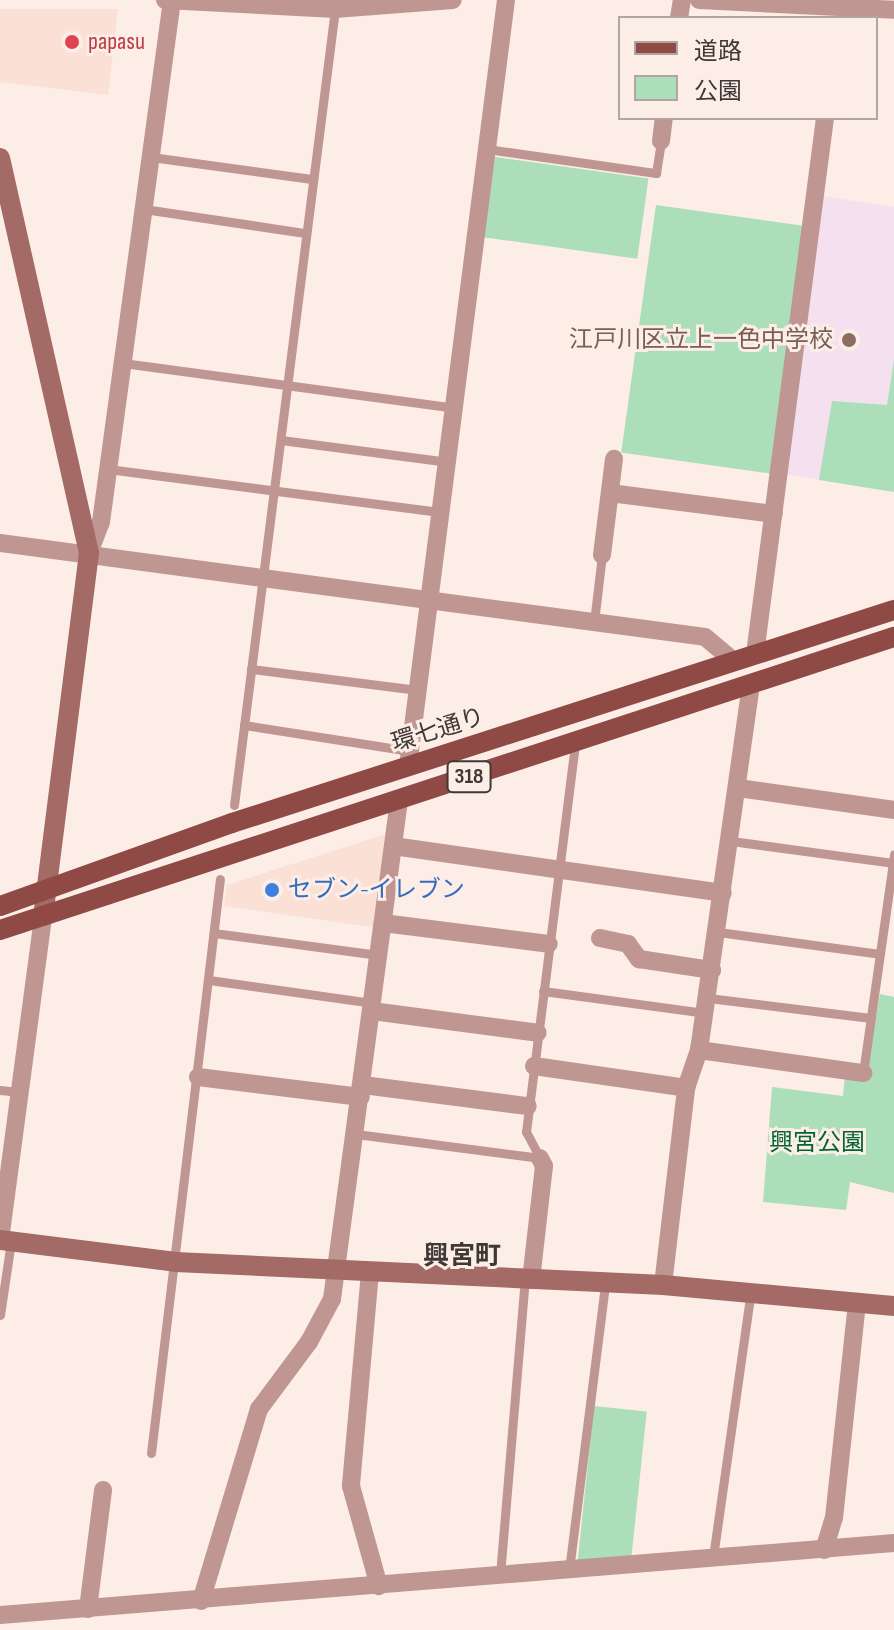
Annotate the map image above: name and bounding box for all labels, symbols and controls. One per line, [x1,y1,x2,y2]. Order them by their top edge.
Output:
legend [618,16,878,120]
place label: papasu [88,28,145,56]
marker: papasu [63,33,81,51]
text: 道路 [694,37,742,66]
text: 公園 [694,77,742,106]
place label: 江戸川区立上一色中学校 [569,326,833,354]
marker: 江戸川区立上一色中学校 [840,331,858,349]
street label: 環七通り [388,702,488,758]
road number: 318 [445,759,493,795]
place label: セブン-イレブン [288,876,465,904]
marker: セブン-イレブン [263,881,281,899]
park label: 興宮公園 [769,1129,865,1157]
district label: 興宮町 [423,1241,501,1273]

